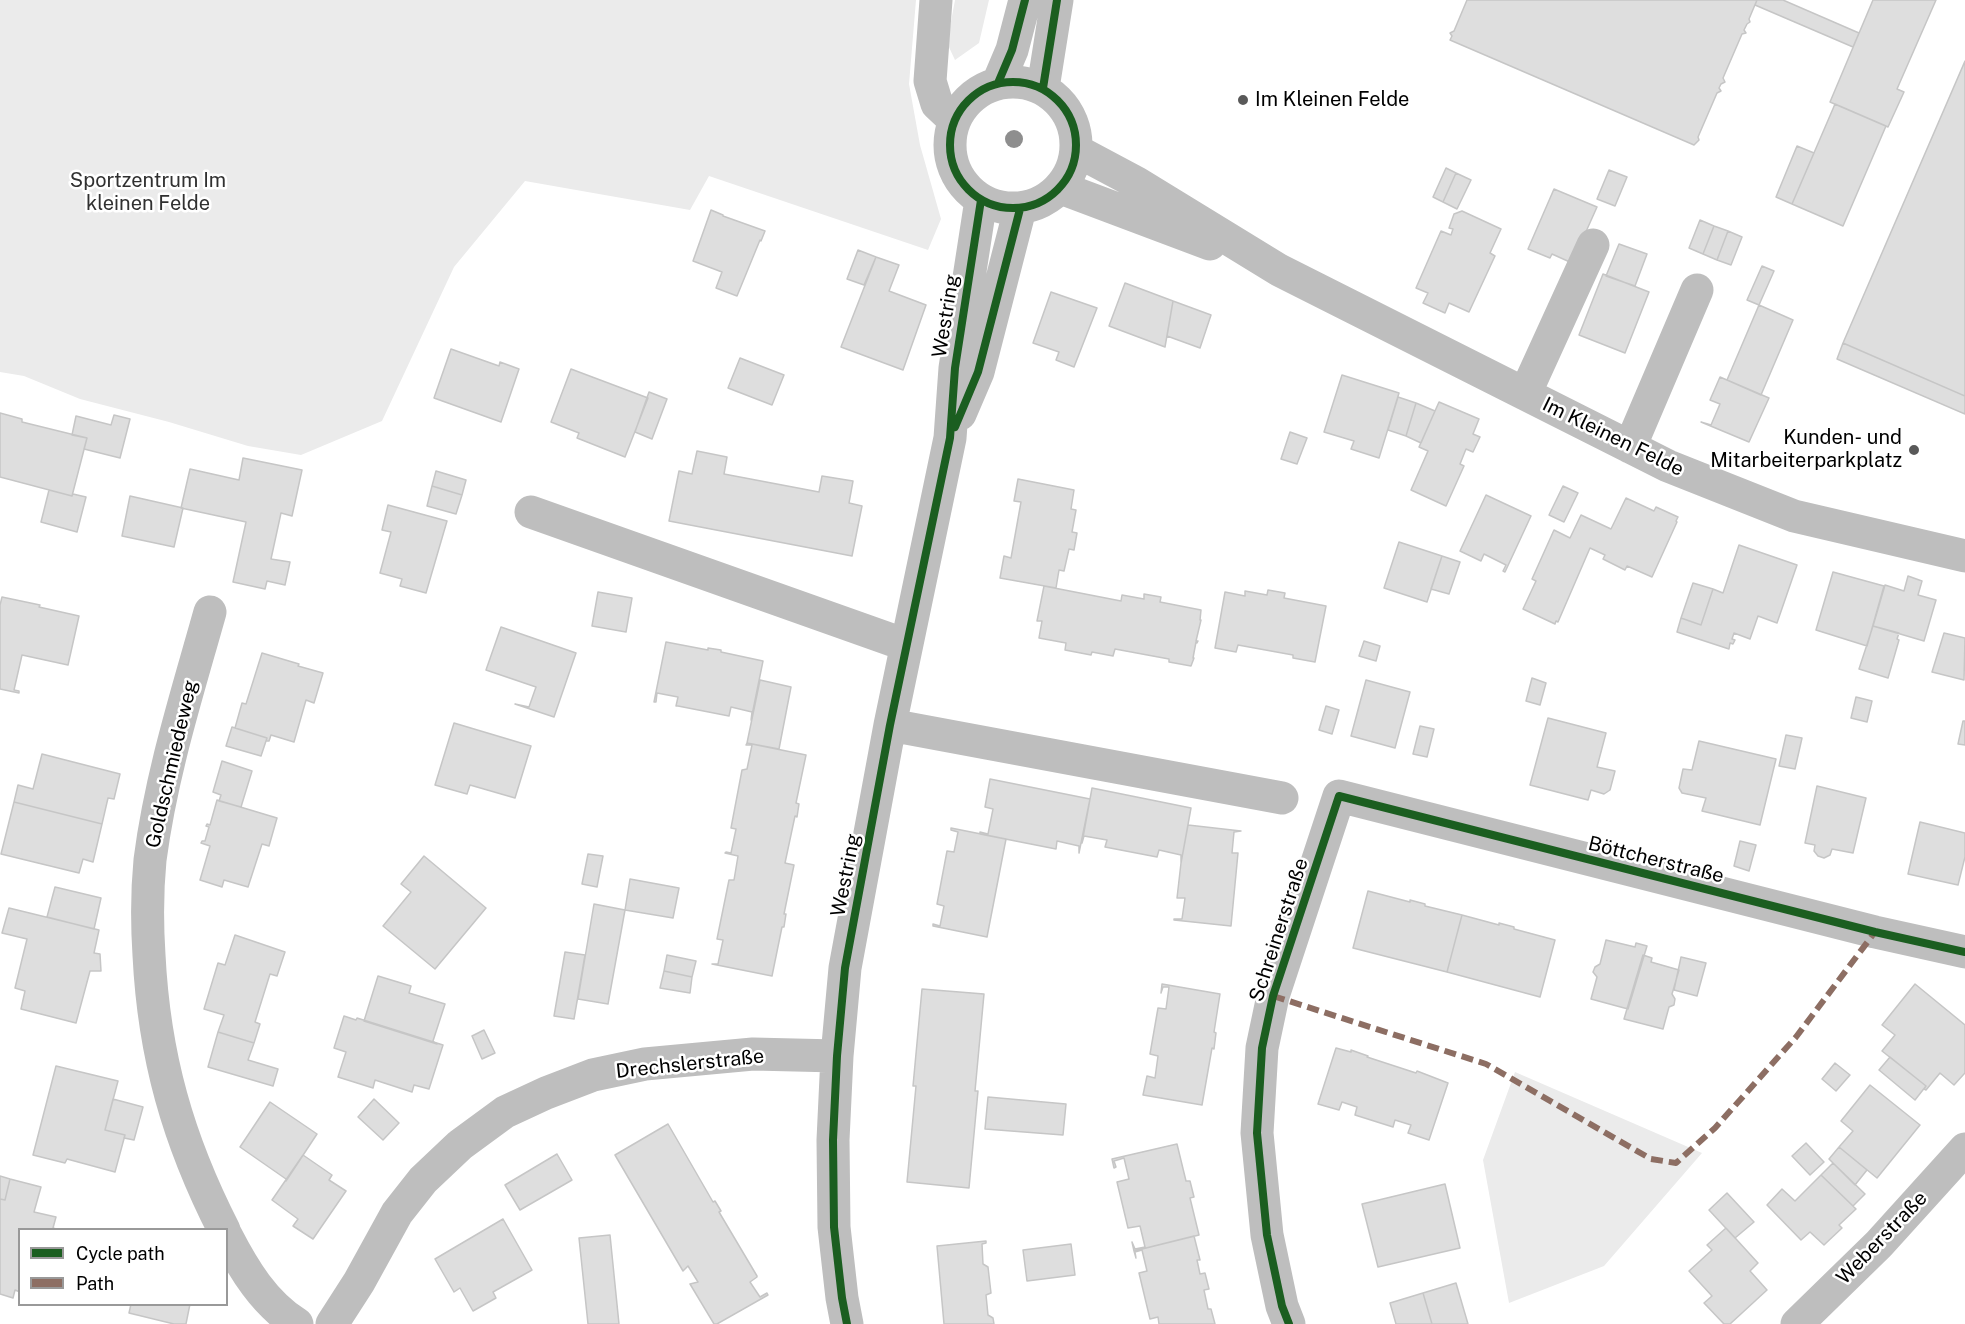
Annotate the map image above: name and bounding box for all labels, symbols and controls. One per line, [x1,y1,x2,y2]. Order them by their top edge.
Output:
place label: Im Kleinen Felde [1255,88,1409,112]
marker: Im Kleinen Felde [1236,93,1250,107]
park label: Sportzentrum Im kleinen Felde [70,169,226,216]
street label: Westring [928,273,964,359]
street label: Im Kleinen Felde [1538,392,1688,482]
place label: Kunden- und Mitarbeiterparkplatz [1710,426,1902,473]
marker: Kunden- und Mitarbeiterparkplatz [1907,443,1921,457]
street label: Goldschmiedeweg [141,678,203,850]
street label: Westring [826,831,866,919]
street label: Böttcherstraße [1586,832,1726,888]
street label: Schreinerstraße [1244,855,1314,1005]
street label: Drechslerstraße [615,1044,765,1084]
street label: Weberstraße [1832,1187,1932,1289]
legend [18,1228,228,1306]
text: Cycle path [76,1243,165,1264]
text: Path [76,1273,114,1294]

